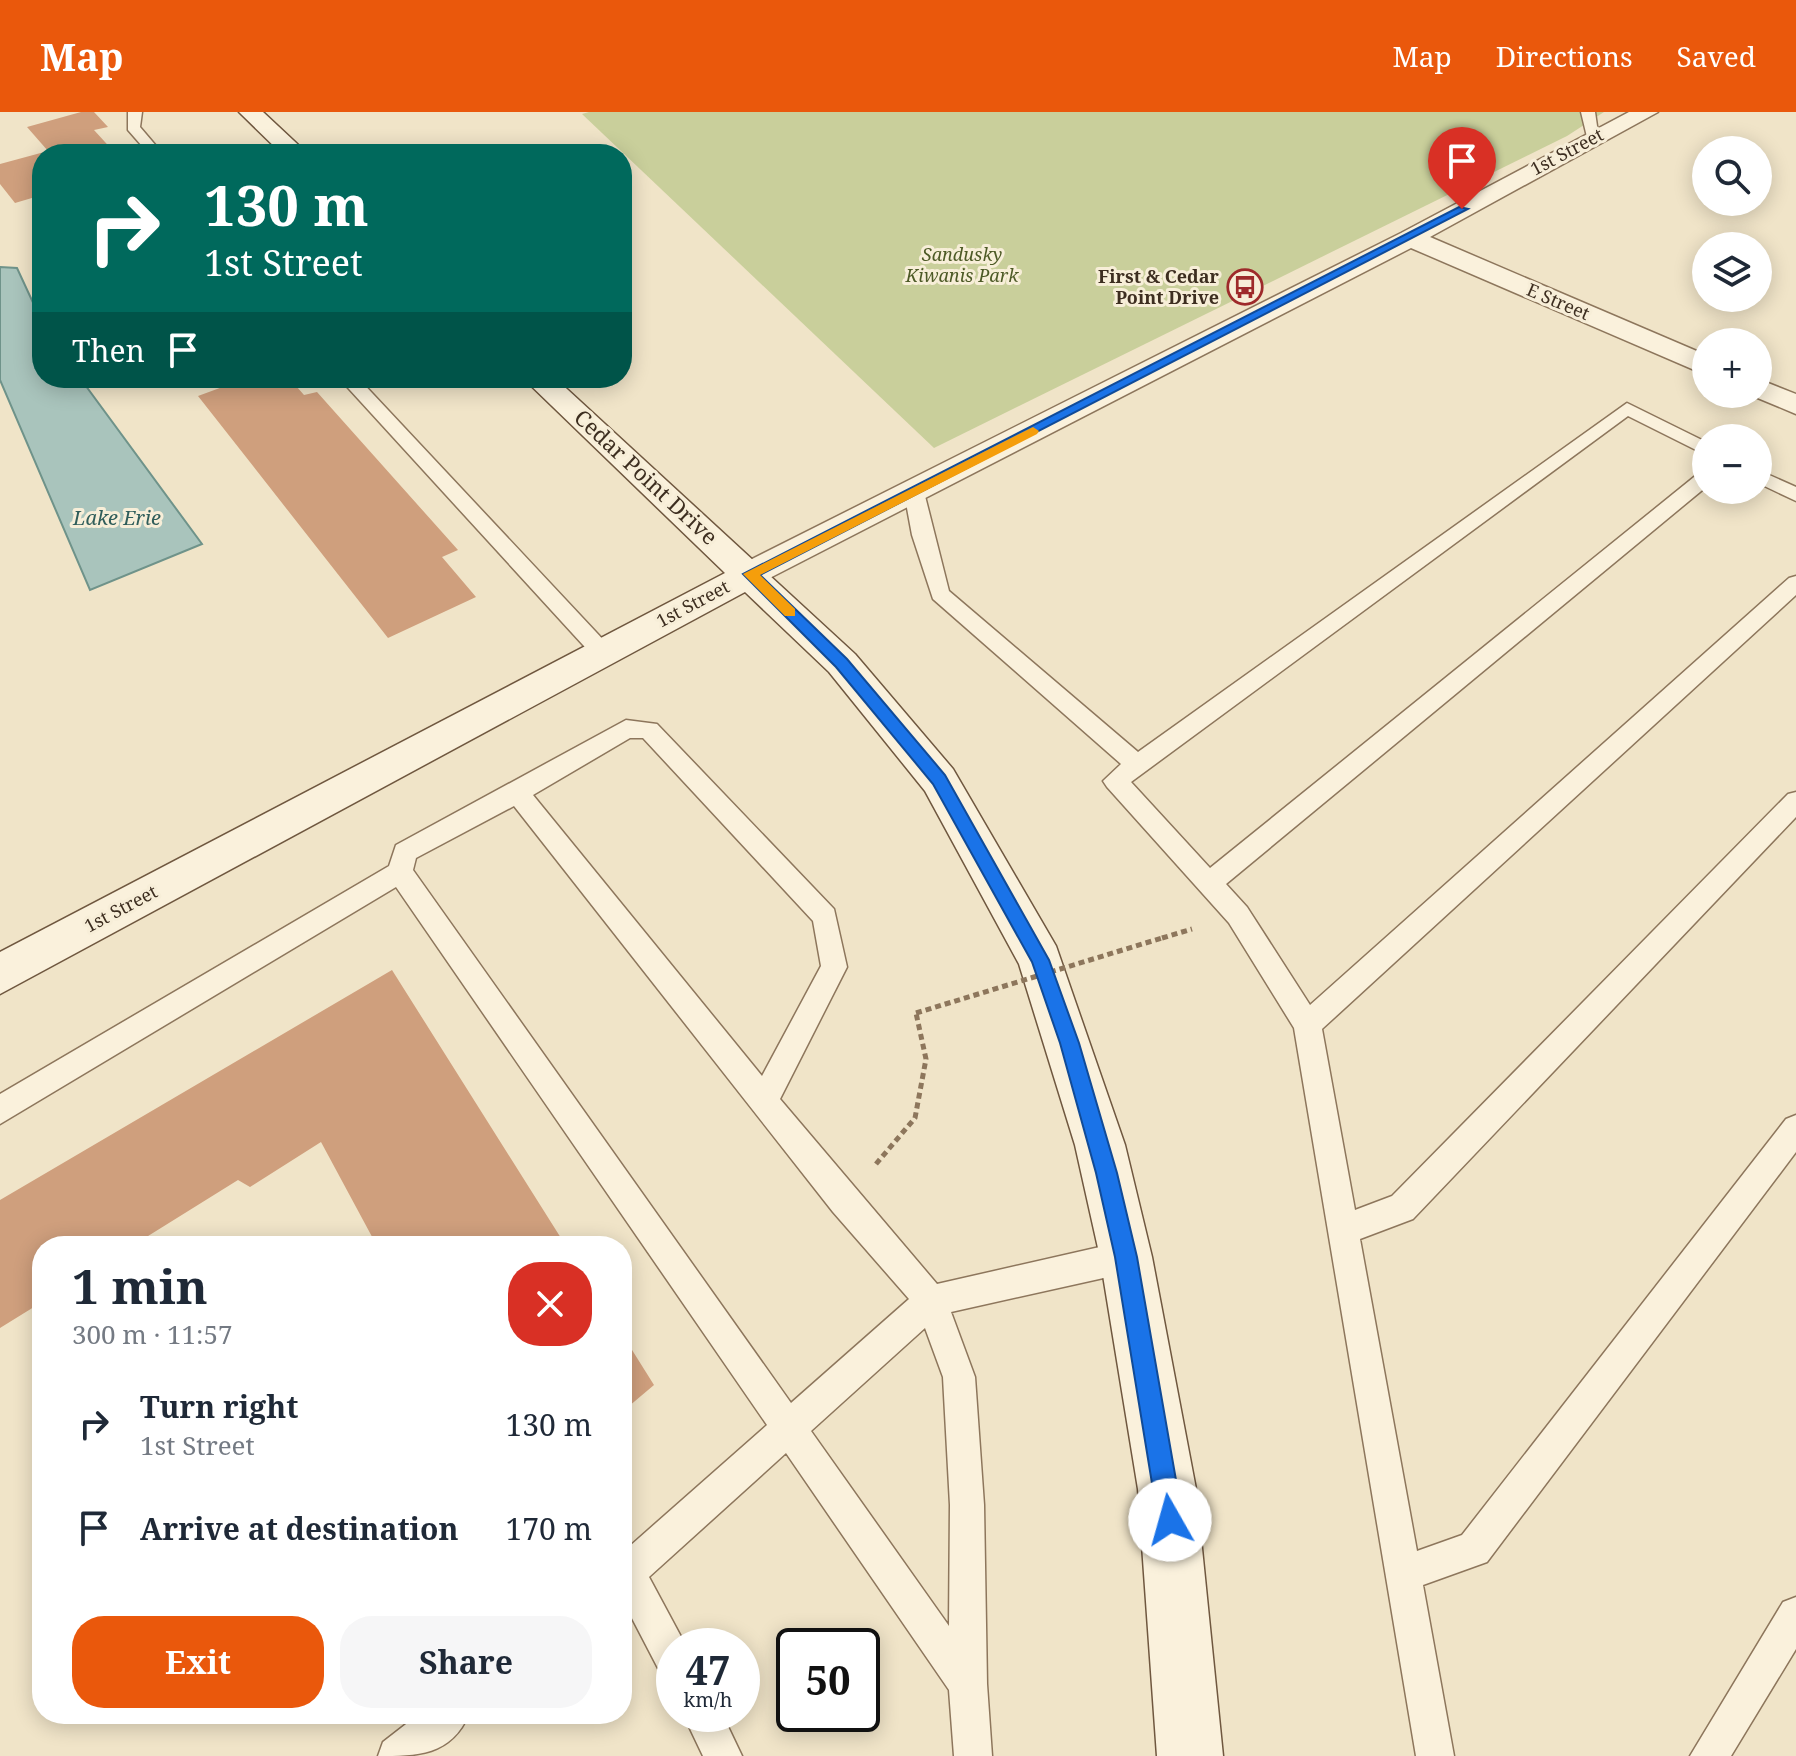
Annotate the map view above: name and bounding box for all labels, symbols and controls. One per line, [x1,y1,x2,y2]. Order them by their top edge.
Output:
text: Map [40,30,124,82]
text: Map [1392,37,1452,75]
text: Directions [1496,37,1633,75]
text: Saved [1677,37,1756,75]
street label: 1st Street [1526,122,1607,180]
pin [1428,127,1496,209]
map controls [1692,136,1772,504]
button: search [1692,136,1772,216]
icon: arrive [1440,139,1484,183]
text: 130 m [204,166,369,242]
icon: right [72,176,176,280]
button: layers [1692,232,1772,312]
text: 1st Street [204,238,363,287]
park label: Sandusky Kiwanis Park [905,242,1019,287]
place label: First & Cedar Point Drive [1098,264,1220,309]
bus stop icon: First & Cedar Point Drive [1226,268,1264,306]
street label: E Street [1523,277,1594,325]
icon: arrive [161,328,205,372]
button: + [1692,328,1772,408]
text: Then [72,330,145,371]
street label: Cedar Point Drive [568,402,725,551]
button: − [1692,424,1772,504]
water label: Lake Erie [72,504,161,531]
street label: 1st Street [652,574,733,632]
street label: 1st Street [80,879,161,937]
text: 1 min [72,1253,208,1318]
button: close [508,1262,592,1346]
text: 300 m · 11:57 [72,1316,233,1352]
text: Turn right [140,1386,298,1427]
icon: right [72,1402,116,1446]
text: 130 m [506,1404,592,1445]
text: 1st Street [140,1427,255,1463]
position arrow [1128,1478,1212,1562]
icon: arrive [72,1506,116,1550]
text: Arrive at destination [140,1508,459,1549]
text: 170 m [506,1508,592,1549]
button: Exit [72,1616,324,1708]
button: Share [340,1616,592,1708]
speed limit sign: 50 [776,1628,880,1732]
text: 47 [685,1642,731,1697]
text: km/h [683,1686,733,1713]

